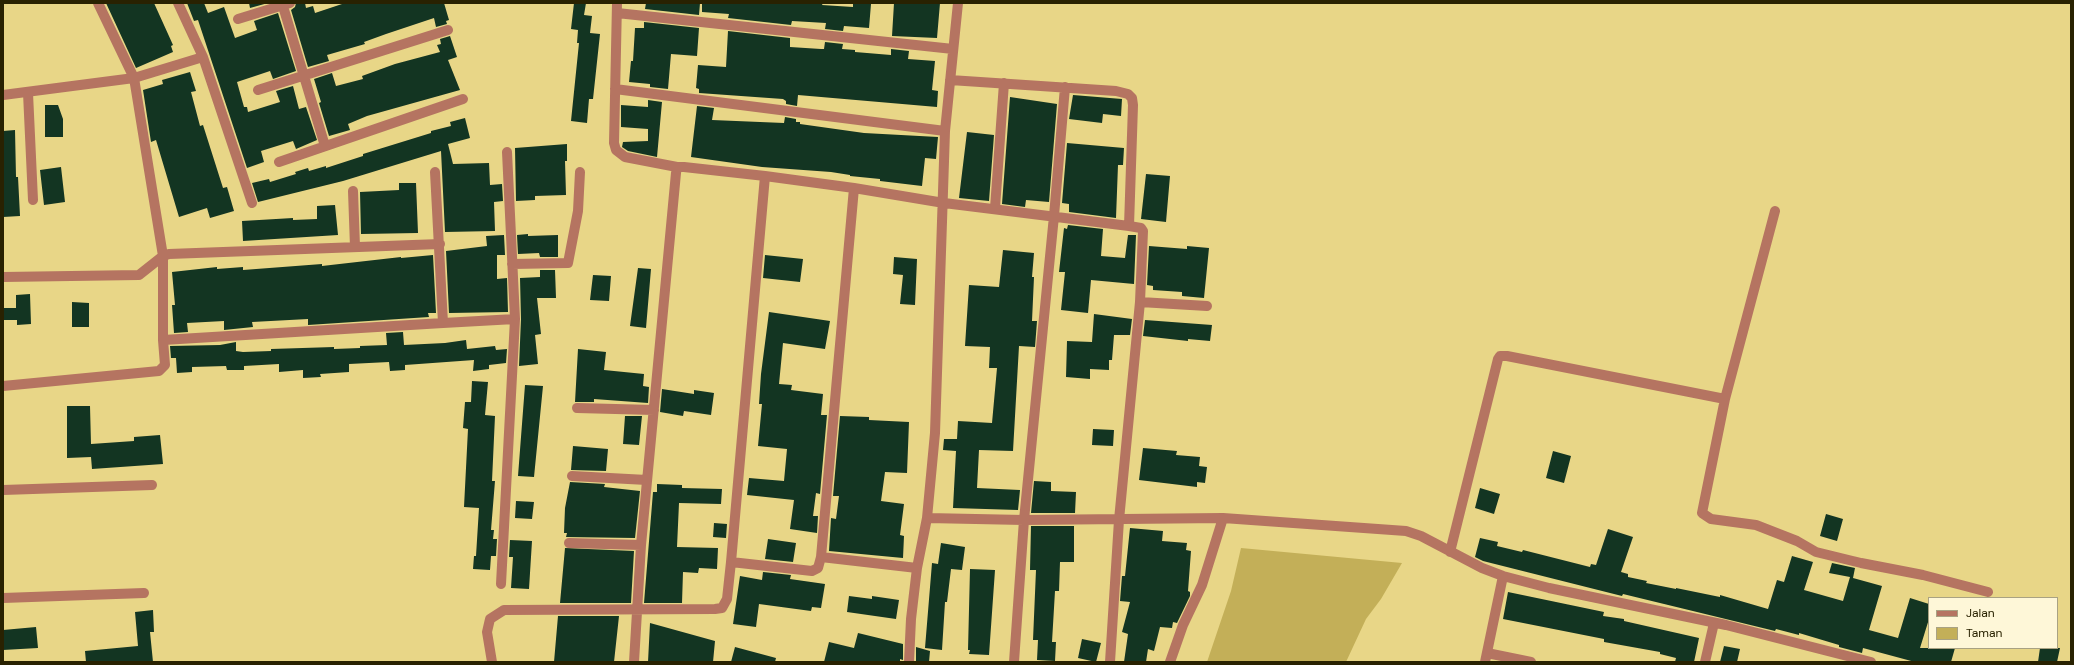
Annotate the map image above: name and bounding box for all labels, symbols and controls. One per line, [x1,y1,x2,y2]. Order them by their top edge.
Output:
legend [1928,597,2058,649]
text: Jalan [1966,605,1995,621]
text: Taman [1966,625,2002,641]

